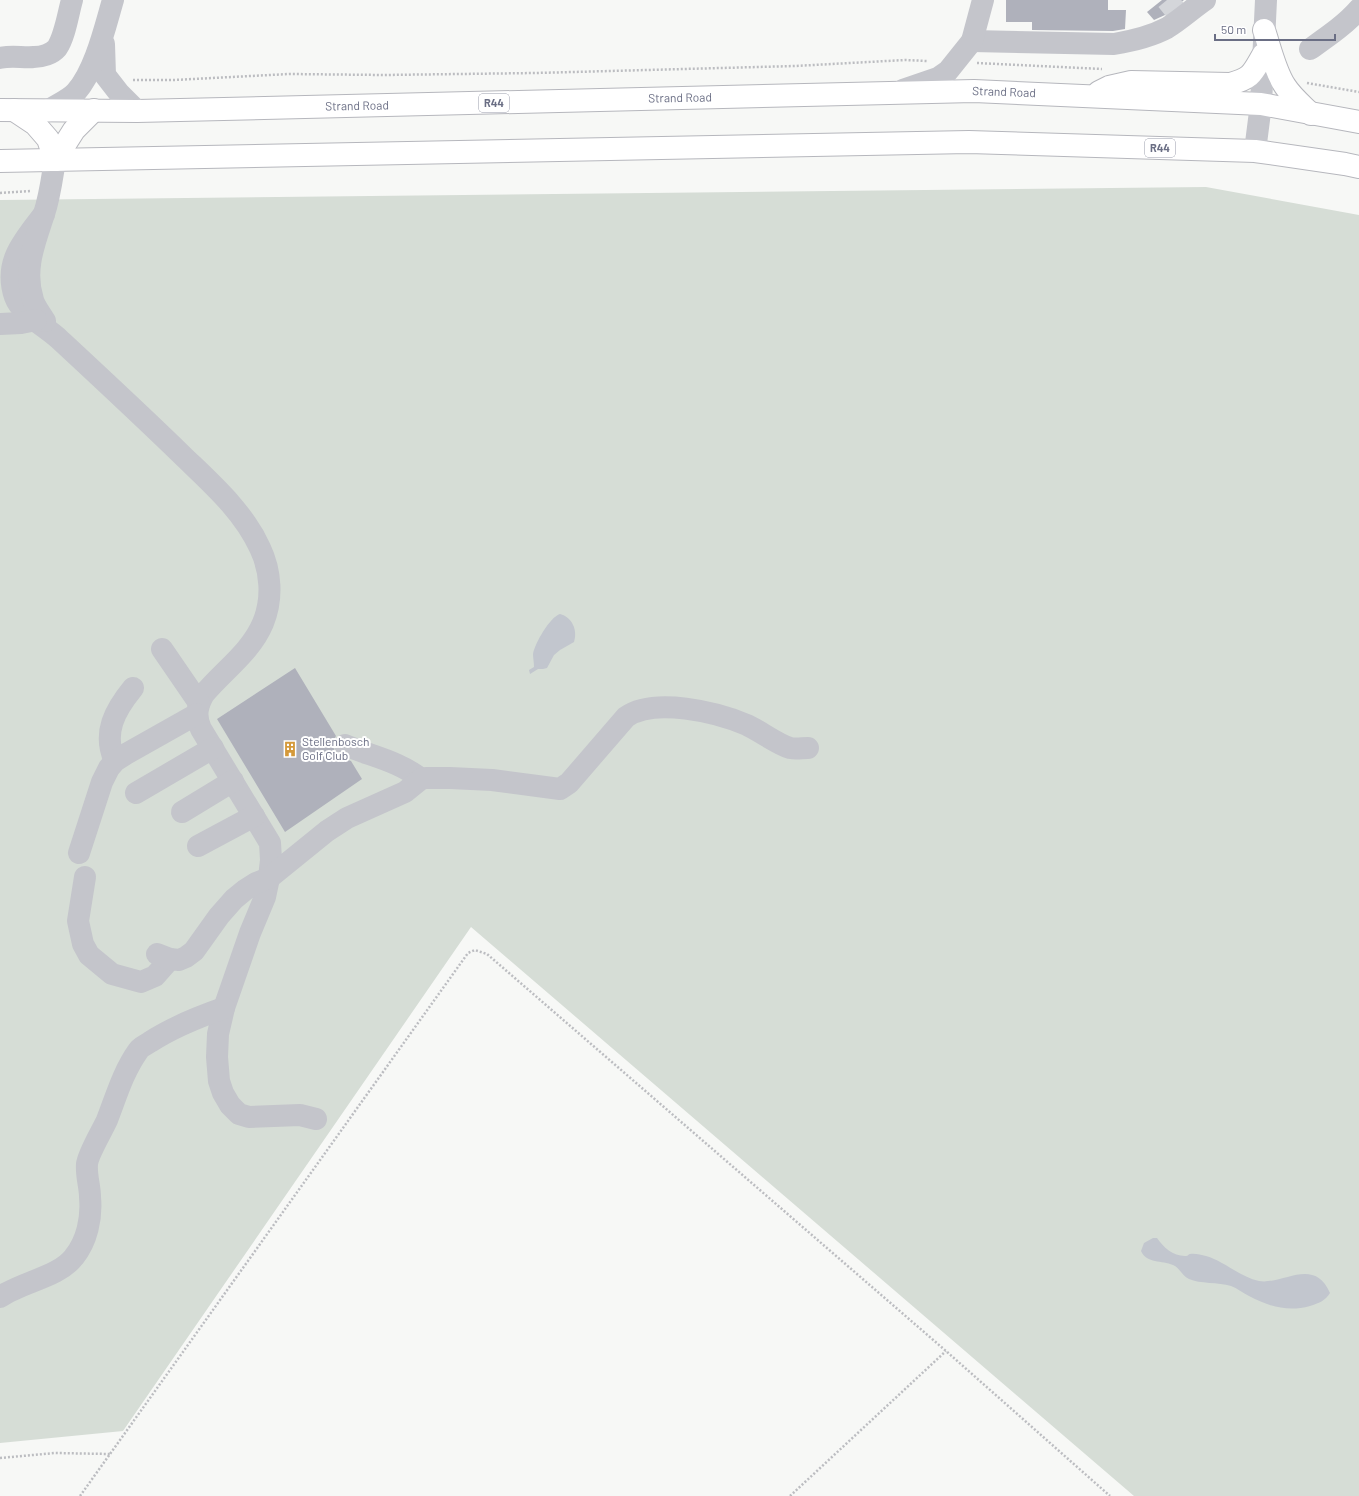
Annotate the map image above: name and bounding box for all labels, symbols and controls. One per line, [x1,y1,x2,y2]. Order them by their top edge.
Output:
scale bar [1215,16,1335,42]
text: 50 m [1221,22,1246,36]
street label: Strand Road [972,83,1036,99]
street label: Strand Road [648,89,712,105]
road number: R44 [479,94,509,112]
street label: Strand Road [325,97,389,113]
road number: R44 [1145,139,1175,157]
place label: Stellenbosch Golf Club [302,734,369,762]
building icon: Stellenbosch Golf Club [281,740,299,758]

